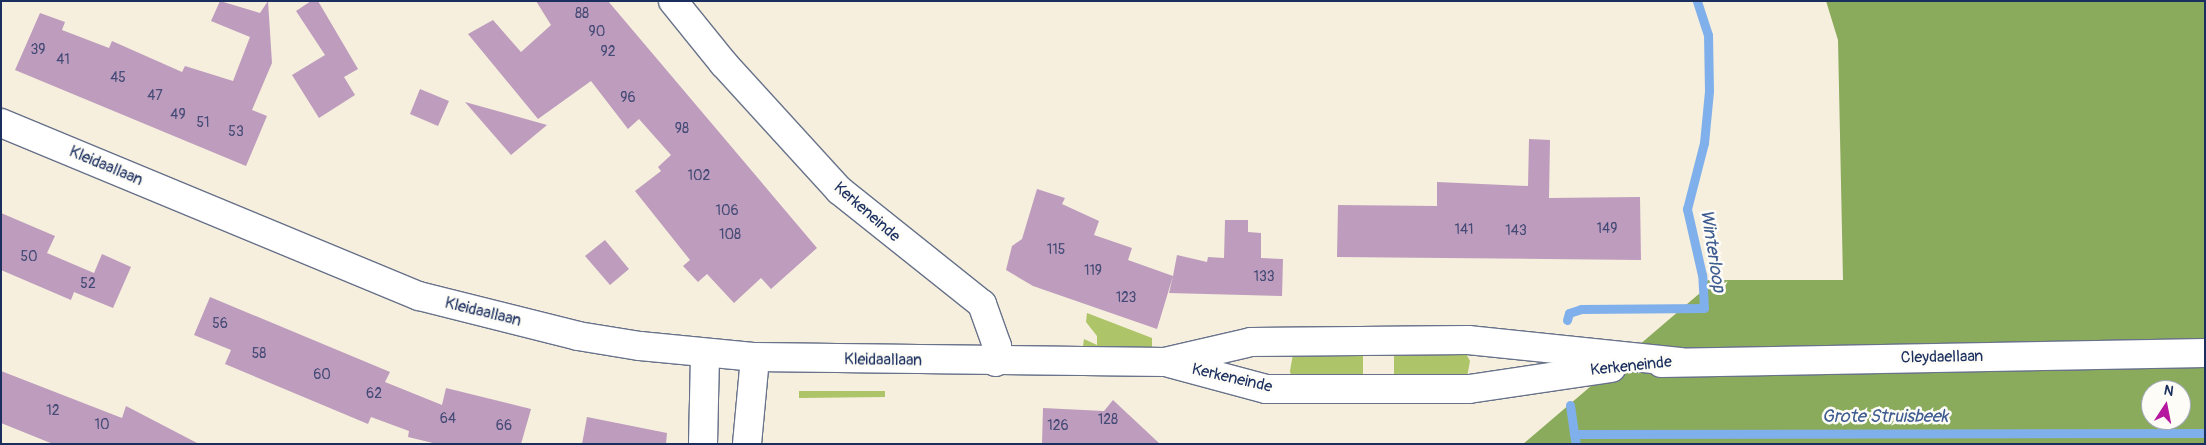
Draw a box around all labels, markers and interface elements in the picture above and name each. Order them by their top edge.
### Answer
house number: 88 [575,6,589,22]
house number: 90 [589,24,605,40]
house number: 39 [30,42,46,58]
house number: 92 [600,44,616,60]
house number: 41 [56,52,70,68]
house number: 45 [110,70,126,86]
house number: 47 [147,88,163,104]
house number: 96 [620,90,636,106]
house number: 49 [170,107,186,123]
house number: 51 [196,115,210,131]
house number: 98 [675,121,689,137]
house number: 53 [228,124,244,140]
street label: Kleidaallaan [66,142,146,190]
house number: 102 [688,168,710,184]
street label: Kerkeneinde [830,178,904,246]
house number: 106 [715,203,739,219]
water label: Winterloop [1695,208,1729,294]
house number: 149 [1597,221,1617,237]
house number: 141 [1454,222,1474,238]
house number: 143 [1505,223,1527,239]
house number: 108 [719,227,741,243]
house number: 115 [1047,242,1065,258]
house number: 50 [20,249,38,265]
house number: 119 [1084,263,1102,279]
house number: 133 [1253,269,1275,285]
house number: 52 [80,276,96,292]
house number: 123 [1116,290,1136,306]
street label: Kleidaallaan [443,293,523,331]
house number: 56 [212,316,228,332]
house number: 58 [252,346,266,362]
street label: Cleydaellaan [1901,347,1983,367]
street label: Kleidaallaan [844,350,922,370]
street label: Kerkeneinde [1589,352,1673,380]
street label: Kerkeneinde [1190,359,1274,397]
house number: 60 [313,367,331,383]
north arrow [2141,380,2191,430]
text: N [2162,382,2175,400]
house number: 62 [366,386,382,402]
house number: 12 [46,403,60,419]
water label: Grote Struisbeek [1822,406,1948,428]
house number: 64 [440,411,456,427]
house number: 128 [1098,412,1118,428]
house number: 10 [94,417,110,433]
house number: 66 [496,418,512,434]
house number: 126 [1047,418,1069,434]

